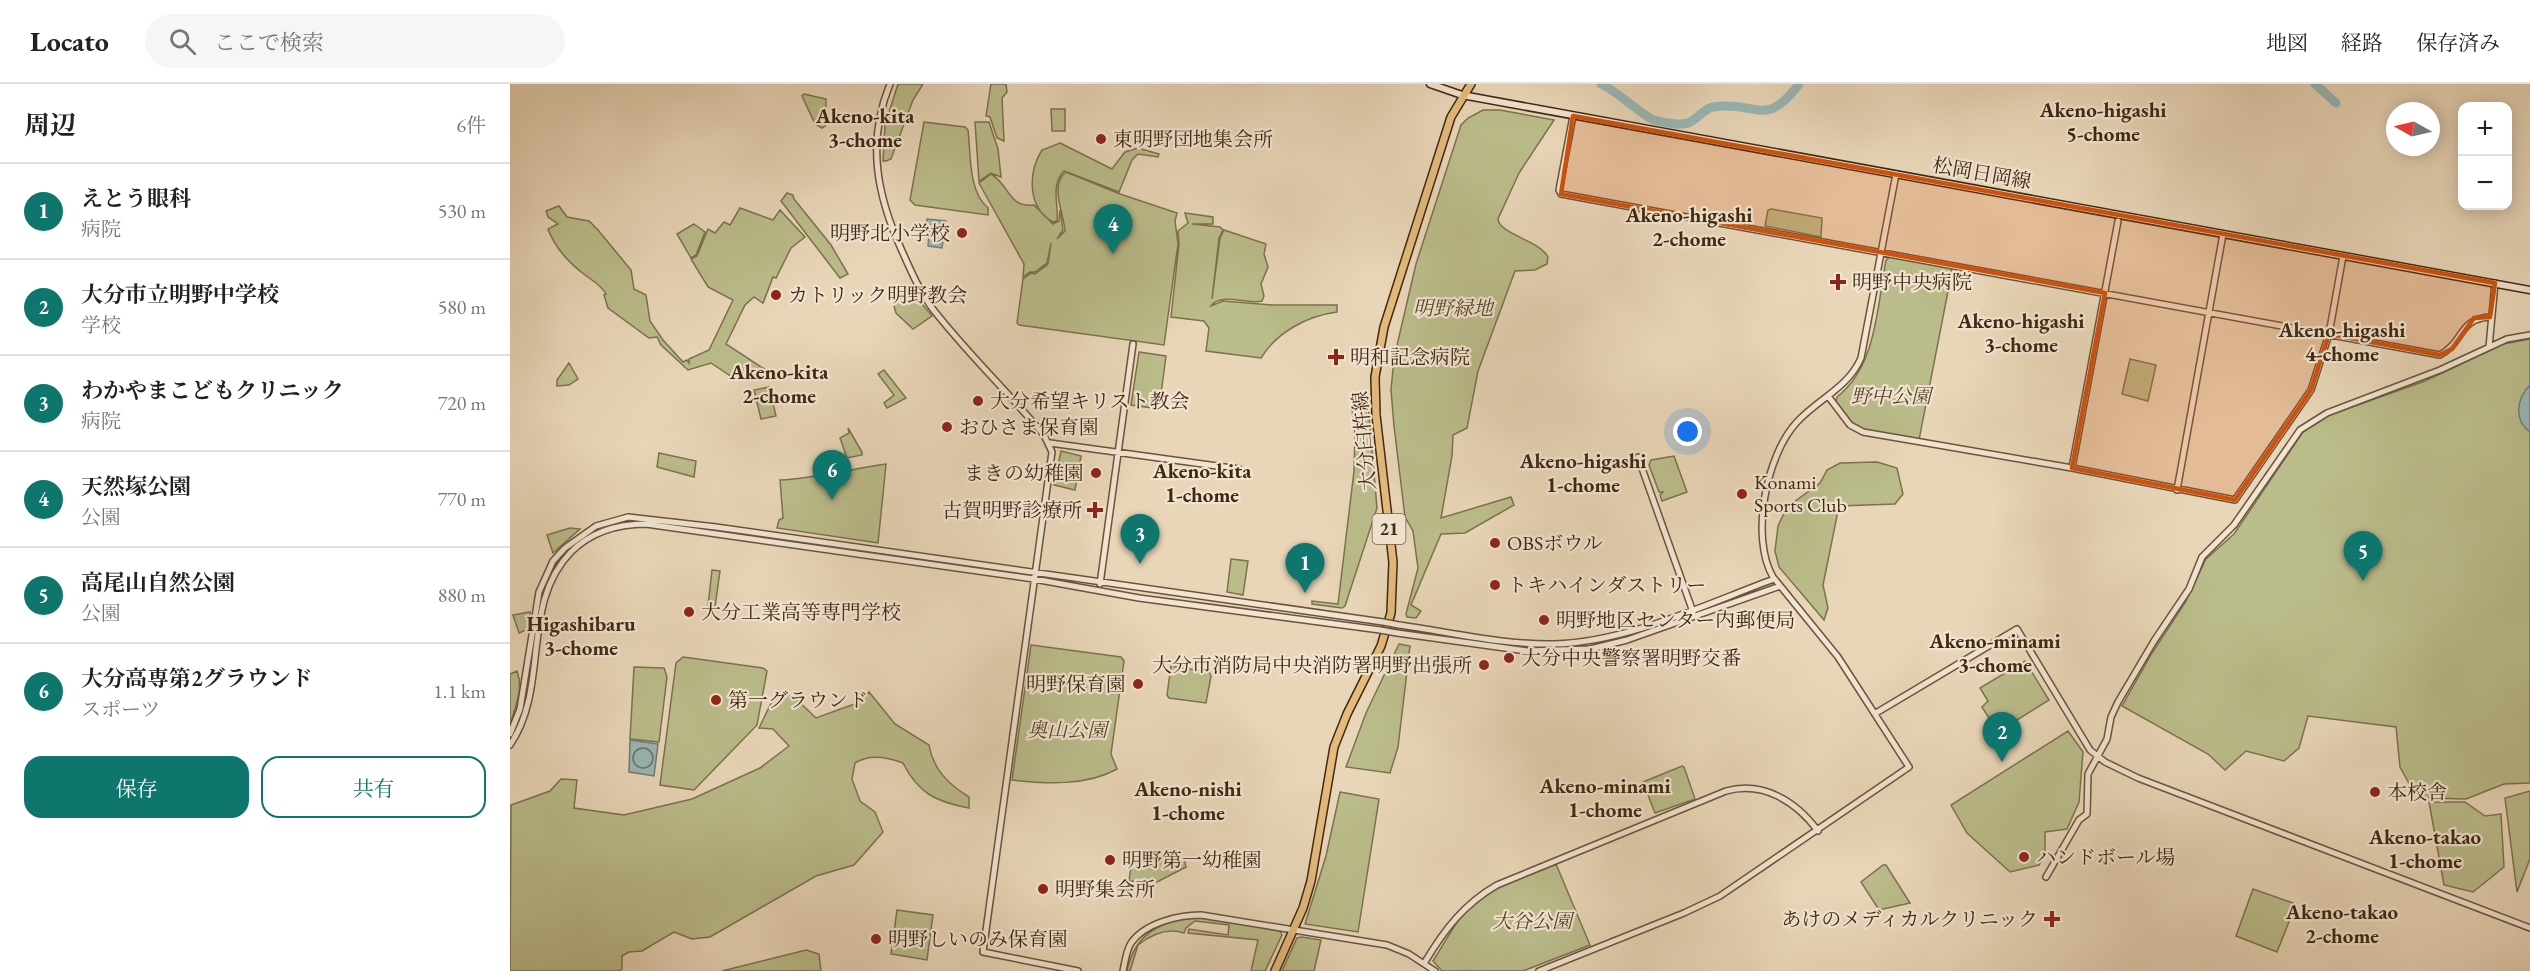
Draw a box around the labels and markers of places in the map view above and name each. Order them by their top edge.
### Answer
place label: 東明野団地集会所 [1113,126,1273,152]
marker: 東明野団地集会所 [1094,132,1108,146]
pin: 4 [1094,204,1132,254]
place label: 明野北小学校 [830,220,950,246]
marker: 明野北小学校 [955,226,969,240]
place label: 明野中央病院 [1852,269,1972,295]
marker: 明野中央病院 [1829,273,1847,291]
place label: カトリック明野教会 [788,282,967,308]
marker: カトリック明野教会 [769,288,783,302]
place label: 明和記念病院 [1350,344,1470,370]
marker: 明和記念病院 [1327,348,1345,366]
place label: 大分希望キリスト教会 [990,388,1190,414]
marker: 大分希望キリスト教会 [971,394,985,408]
place label: おひさま保育園 [959,414,1099,440]
marker: おひさま保育園 [940,420,954,434]
pin: 6 [812,450,852,500]
place label: まきの幼稚園 [964,460,1084,486]
marker: まきの幼稚園 [1089,466,1103,480]
place label: Konami Sports Club [1754,469,1847,518]
marker: Konami Sports Club [1735,487,1749,501]
place label: 古賀明野診療所 [942,497,1082,523]
marker: 古賀明野診療所 [1086,501,1104,519]
pin: 3 [1120,514,1160,564]
place label: OBSボウル [1507,530,1603,556]
pin: 5 [2344,532,2382,581]
marker: OBSボウル [1488,536,1502,550]
pin: 1 [1286,544,1324,593]
place label: トキハインダストリー [1507,572,1706,598]
marker: トキハインダストリー [1488,578,1502,592]
place label: 大分工業高等専門学校 [701,599,901,625]
marker: 大分工業高等専門学校 [682,605,696,619]
place label: 明野地区センター内郵便局 [1556,607,1795,633]
marker: 明野地区センター内郵便局 [1537,613,1551,627]
place label: 大分中央警察署明野交番 [1521,645,1741,671]
marker: 大分中央警察署明野交番 [1502,651,1516,665]
place label: 大分市消防局中央消防署明野出張所 [1152,652,1472,678]
marker: 大分市消防局中央消防署明野出張所 [1477,658,1491,672]
place label: 明野保育園 [1026,671,1126,697]
marker: 明野保育園 [1131,677,1145,691]
place label: 第一グラウンド [728,687,868,713]
marker: 第一グラウンド [709,693,723,707]
pin: 2 [1982,712,2022,762]
place label: 本校舎 [2387,779,2447,805]
marker: 本校舎 [2368,785,2382,799]
place label: ハンドボール場 [2036,844,2176,870]
place label: 明野第一幼稚園 [1122,847,1262,873]
marker: ハンドボール場 [2017,850,2031,864]
marker: 明野第一幼稚園 [1103,853,1117,867]
place label: 明野集会所 [1055,876,1155,902]
marker: 明野集会所 [1036,882,1050,896]
place label: あけのメディカルクリニック [1781,906,2038,932]
marker: あけのメディカルクリニック [2043,910,2061,928]
place label: 明野しいのみ保育園 [888,926,1068,952]
marker: 明野しいのみ保育園 [869,932,883,946]

